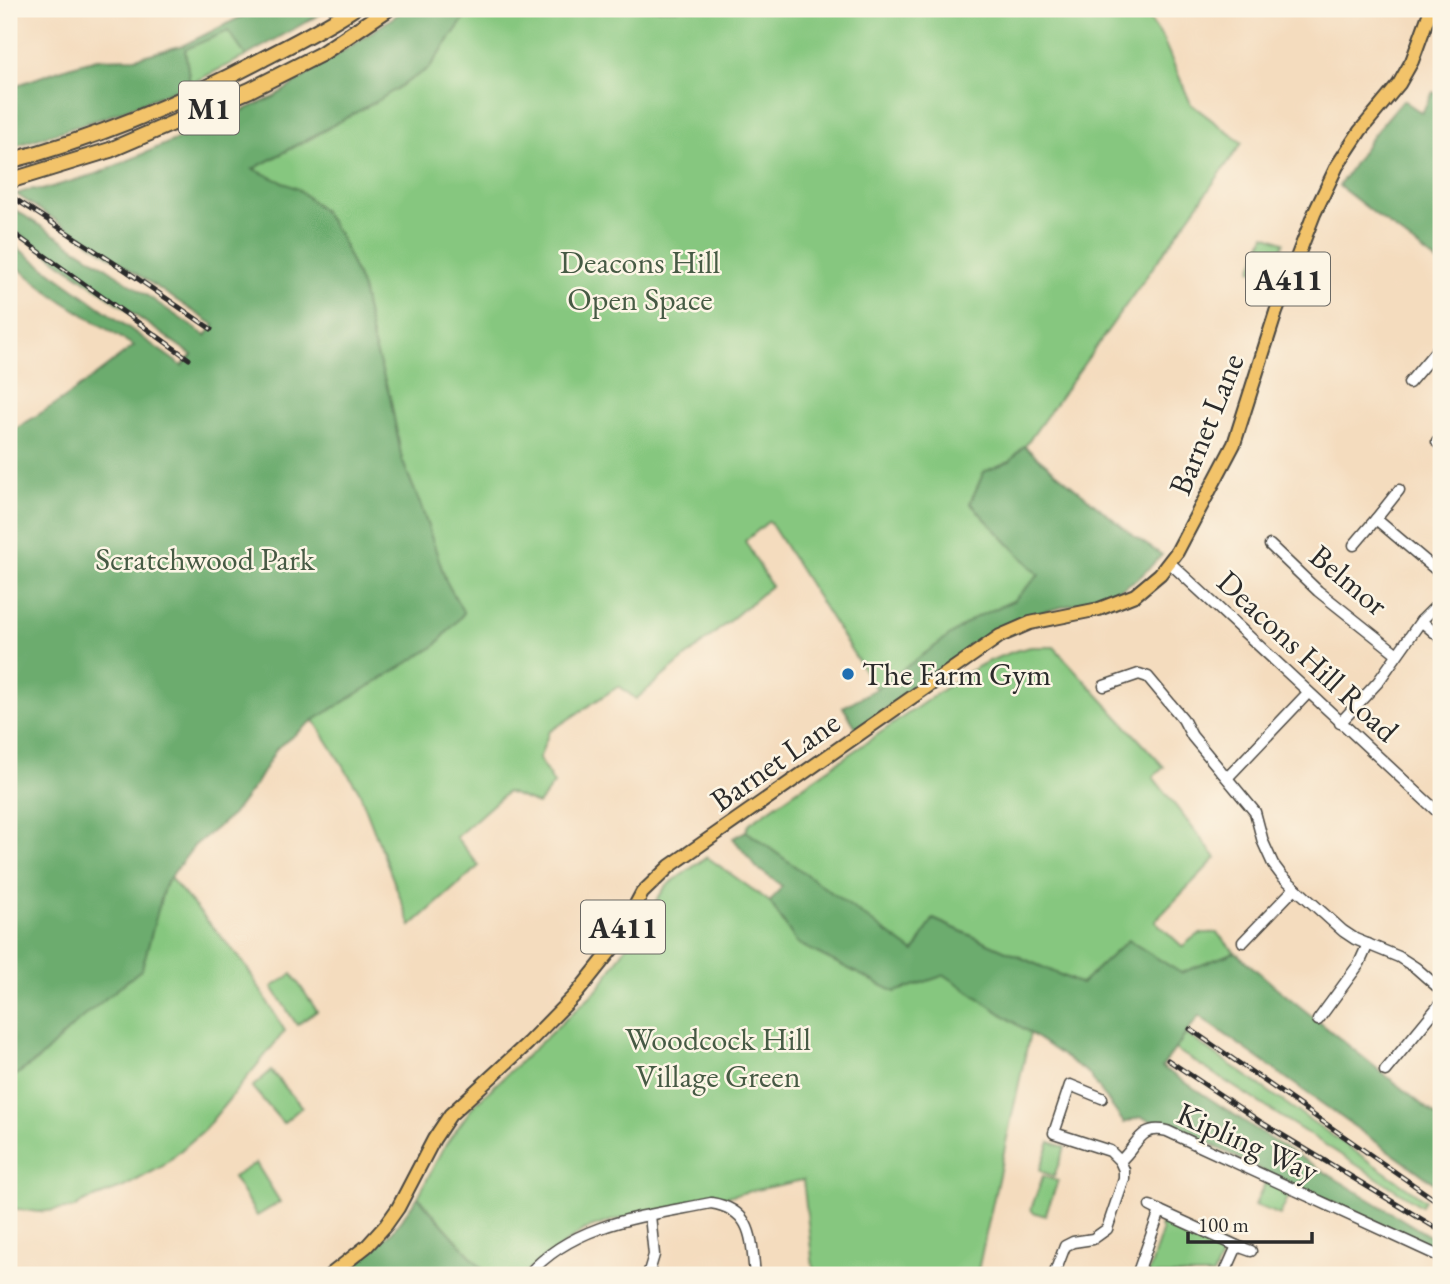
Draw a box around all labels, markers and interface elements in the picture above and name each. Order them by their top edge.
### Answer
road number: M1 [179,82,239,134]
park label: Deacons Hill Open Space [560,241,720,320]
road number: A411 [1246,252,1330,306]
street label: Barnet Lane [1159,347,1253,501]
street label: Belmor [1301,535,1397,625]
park label: Scratchwood Park [95,538,316,580]
street label: Deacons Hill Road [1208,561,1408,752]
place label: The Farm Gym [862,653,1051,695]
marker: The Farm Gym [840,666,856,682]
street label: Barnet Lane [702,701,848,821]
road number: A411 [581,900,665,953]
park label: Woodcock Hill Village Green [625,1018,811,1097]
street label: Kipling Way [1170,1092,1326,1192]
scale bar [1188,1200,1312,1244]
text: 100 m [1198,1211,1249,1238]

